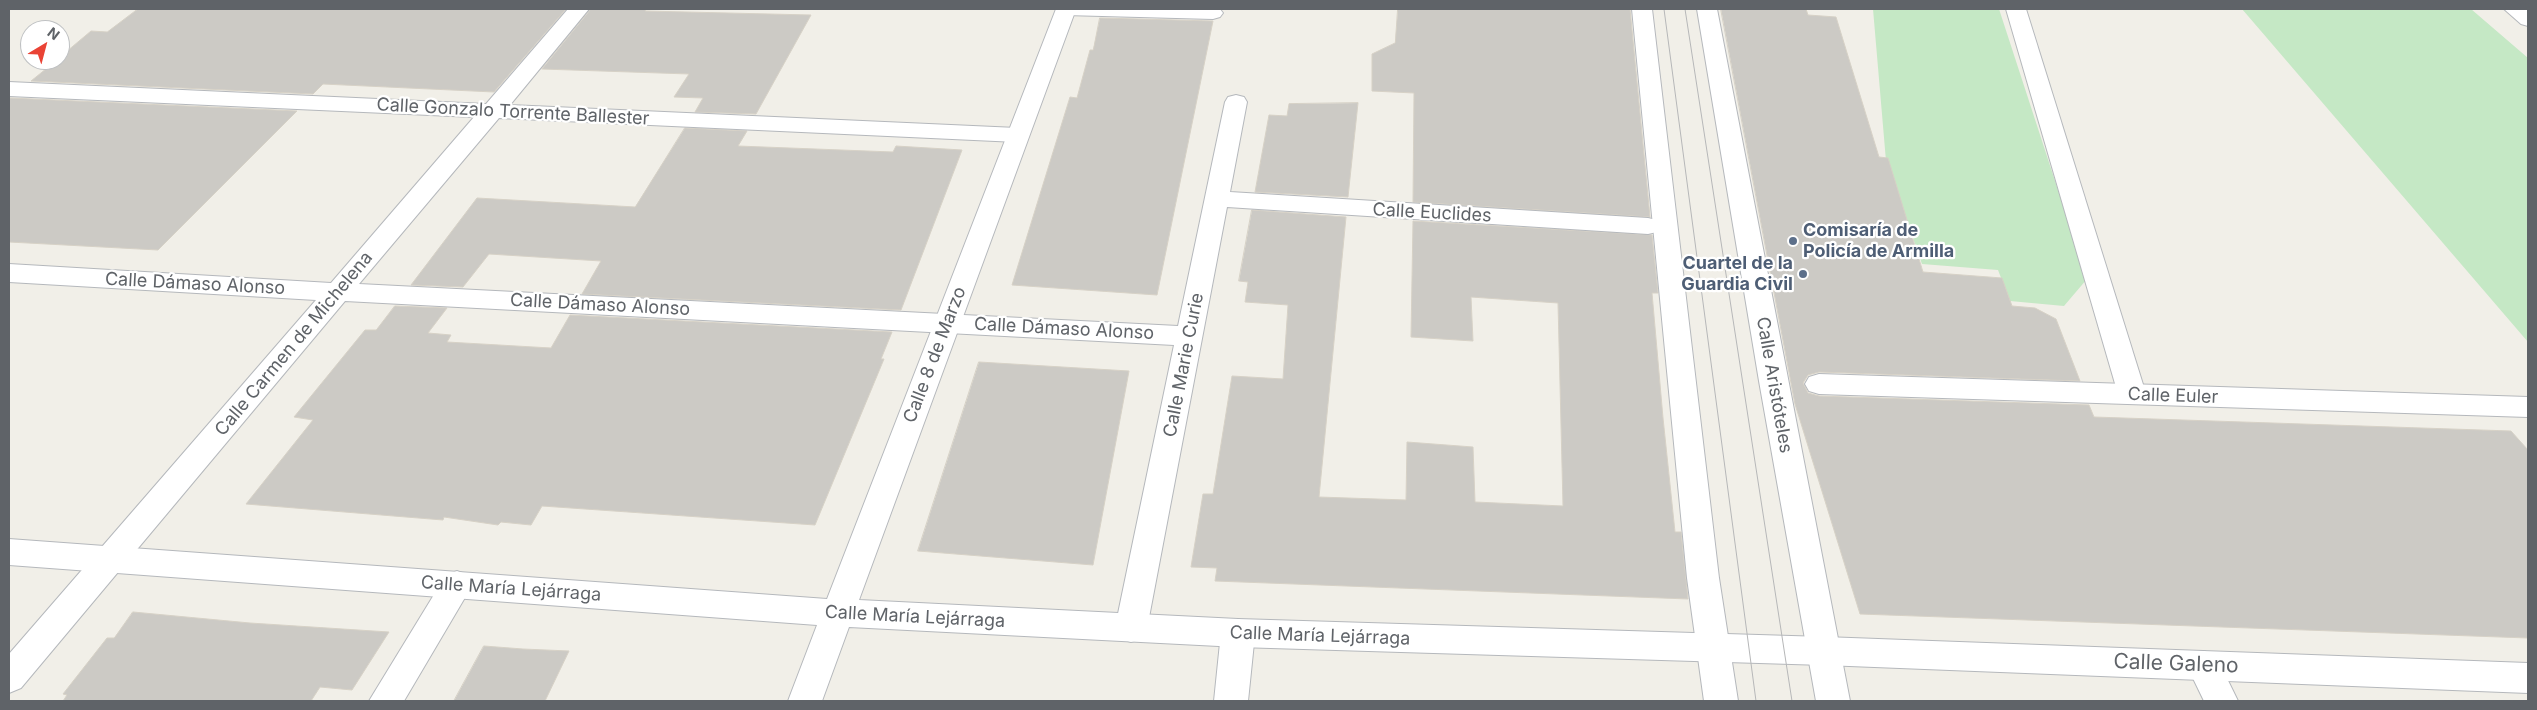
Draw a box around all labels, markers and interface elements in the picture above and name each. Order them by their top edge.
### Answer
north arrow [20,20,70,70]
text: N [44,23,63,43]
street label: Calle Gonzalo Torrente Ballester [376,94,650,130]
street label: Calle Euclides [1372,199,1492,227]
place label: Comisaría de Policía de Armilla [1803,220,1954,262]
marker: Comisaría de Policía de Armilla [1787,235,1799,247]
street label: Calle Carmen de Michelena [211,247,377,441]
place label: Cuartel de la Guardia Civil [1681,253,1793,296]
street label: Calle Dámaso Alonso [104,268,286,300]
marker: Cuartel de la Guardia Civil [1797,268,1809,280]
street label: Calle 8 de Marzo [899,284,971,426]
street label: Calle Dámaso Alonso [509,289,691,321]
street label: Calle Marie Curie [1159,291,1209,439]
street label: Calle Dámaso Alonso [973,313,1155,345]
street label: Calle Aristóteles [1751,315,1797,455]
street label: Calle Euler [2127,384,2219,408]
street label: Calle María Lejárraga [420,572,602,606]
street label: Calle María Lejárraga [824,601,1006,633]
street label: Calle María Lejárraga [1229,622,1411,650]
street label: Calle Galeno [2113,649,2239,679]

